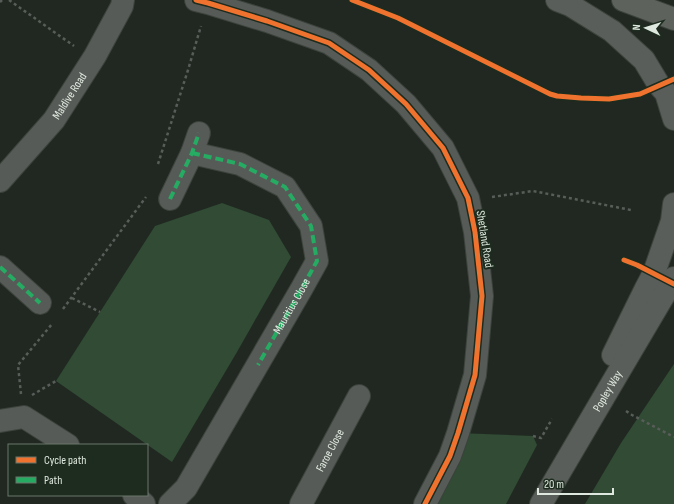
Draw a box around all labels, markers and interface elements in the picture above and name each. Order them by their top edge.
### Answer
north arrow [626,8,666,48]
text: N [630,24,643,31]
street label: Maldive Road [49,70,90,122]
street label: Shetland Road [473,209,496,269]
street label: Mauritius Close [270,276,314,337]
street label: Popley Way [590,368,626,415]
street label: Faroe Close [313,426,348,474]
legend [8,444,148,496]
text: Cycle path [44,453,86,468]
scale bar [538,470,613,496]
text: Path [44,473,62,488]
text: 20 m [544,477,564,492]

